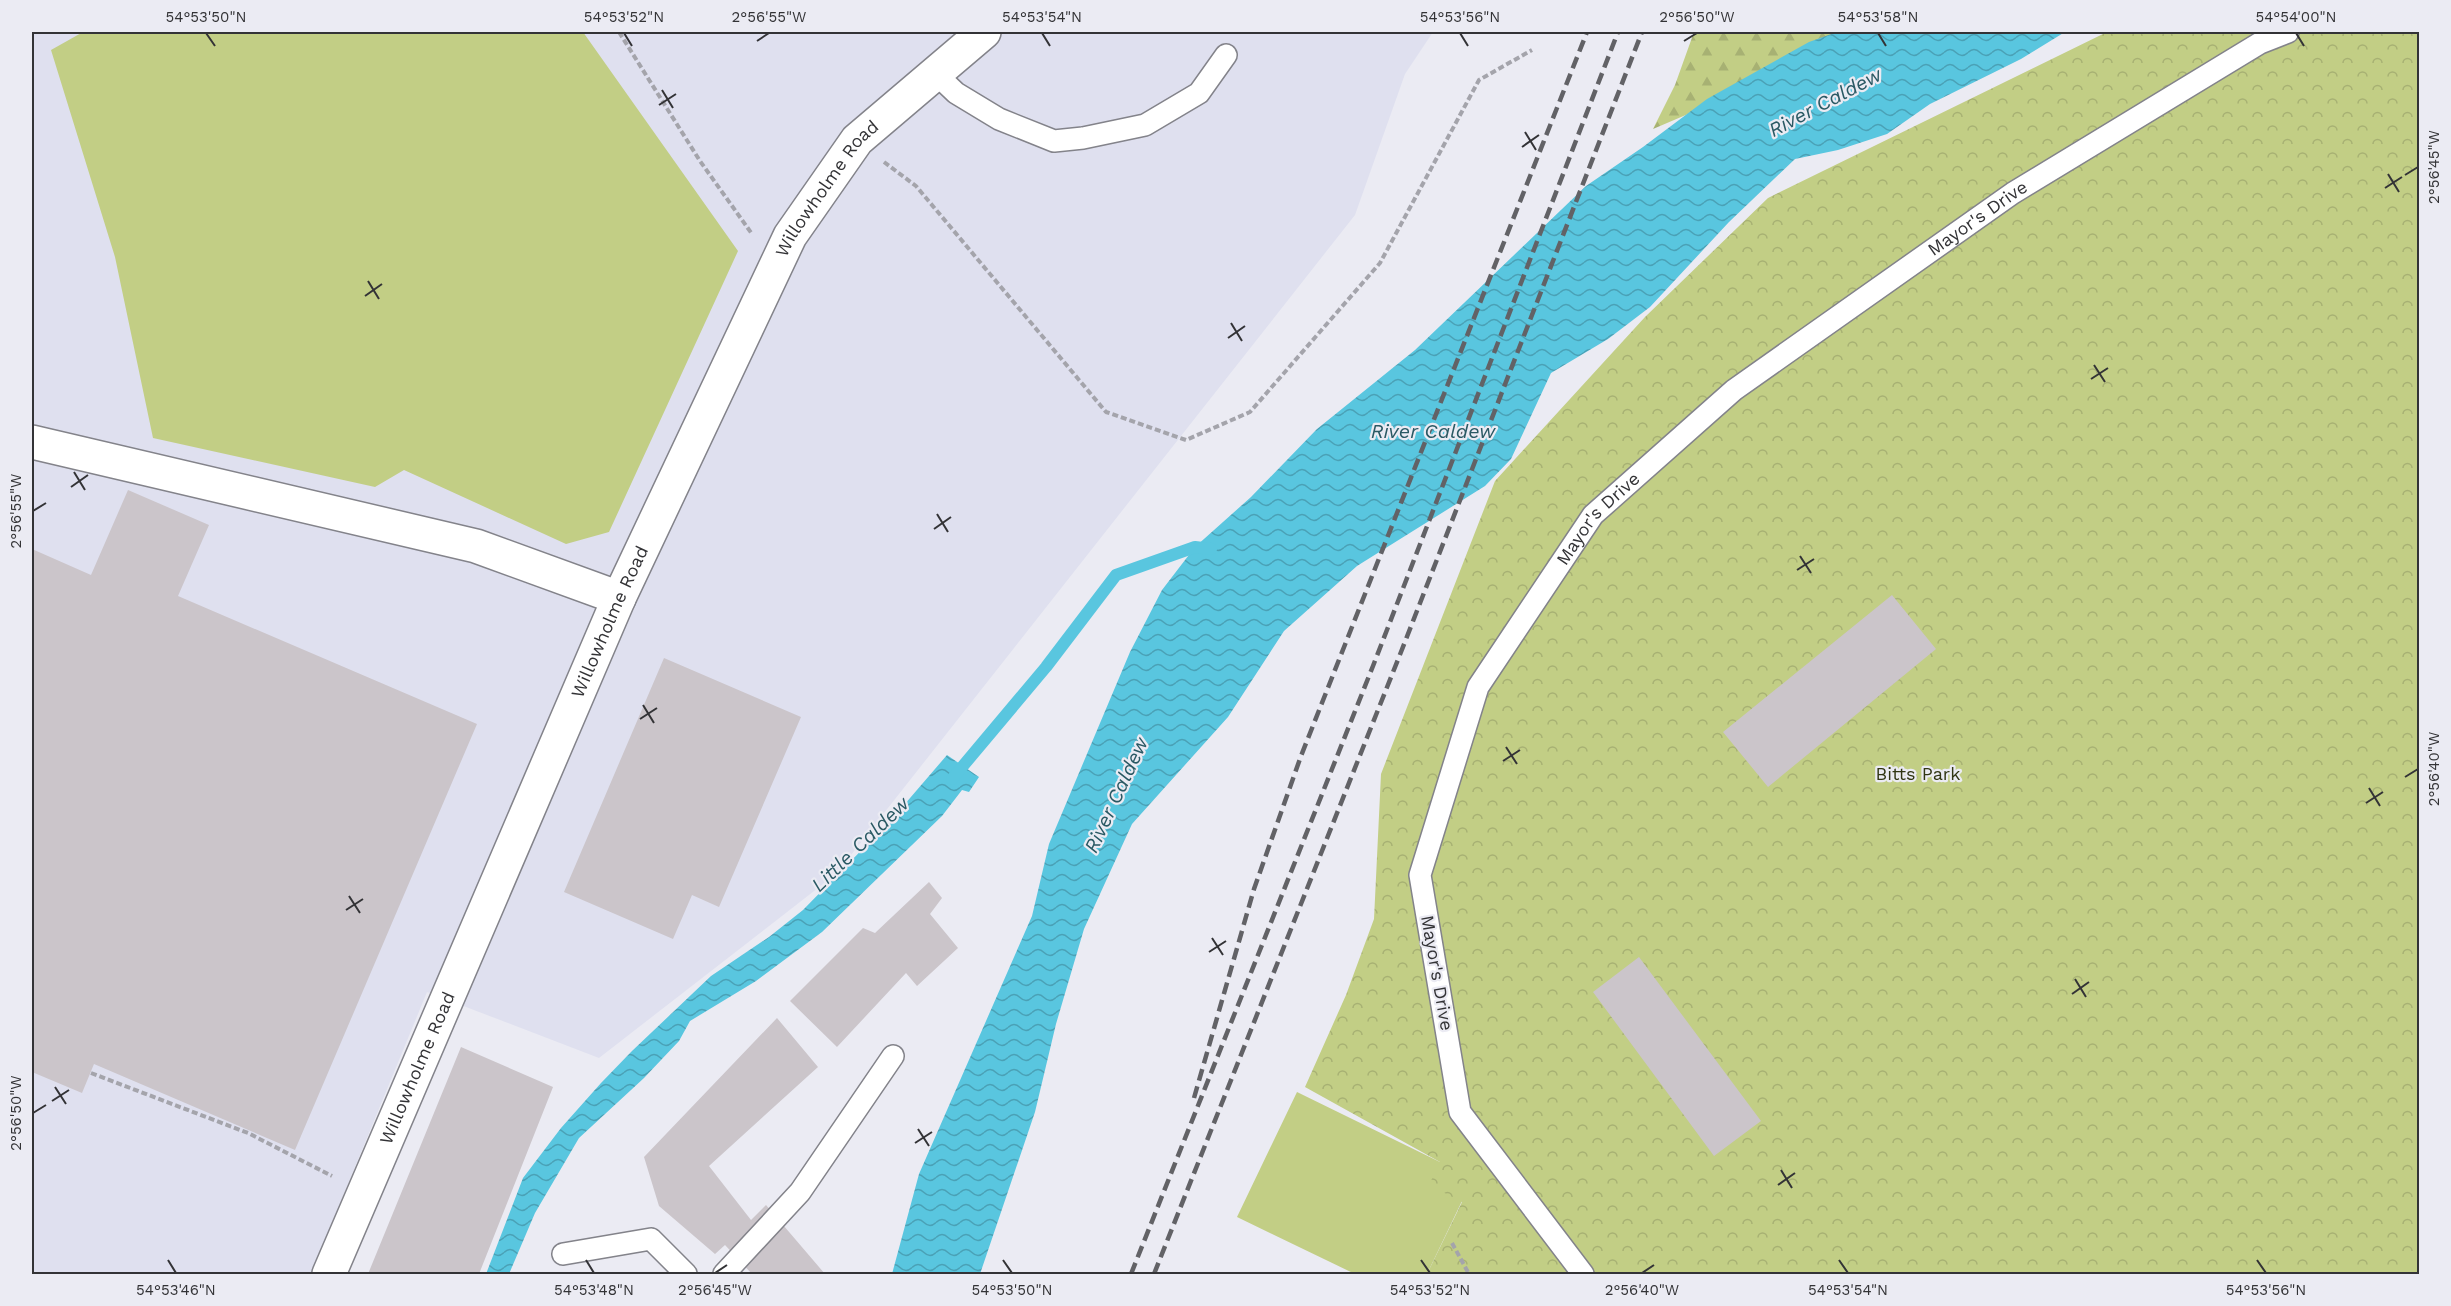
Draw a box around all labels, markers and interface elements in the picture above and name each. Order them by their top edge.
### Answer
text: 54°53'50"N [166,8,246,26]
text: 54°53'52"N [584,8,664,26]
text: 2°56'55"W [732,8,806,26]
text: 54°53'54"N [1002,8,1082,26]
text: 54°53'56"N [1420,8,1500,26]
text: 2°56'50"W [1659,8,1735,26]
text: 54°53'58"N [1838,8,1918,26]
text: 54°54'00"N [2255,8,2337,26]
water label: River Caldew [1764,62,1886,142]
street label: Willowholme Road [771,115,882,260]
text: 2°56'45"W [2425,130,2443,204]
street label: Mayor's Drive [1924,176,2031,260]
water label: River Caldew [1371,419,1496,443]
street label: Mayor's Drive [1552,468,1644,569]
text: 2°56'55"W [7,474,25,548]
street label: Willowholme Road [567,542,652,701]
text: 2°56'40"W [2425,732,2443,806]
water label: River Caldew [1079,733,1154,856]
park label: Bitts Park [1876,763,1960,784]
water label: Little Caldew [806,791,915,897]
street label: Mayor's Drive [1417,914,1458,1032]
street label: Willowholme Road [375,989,459,1147]
text: 2°56'50"W [7,1075,25,1151]
text: 54°53'46"N [136,1281,216,1299]
text: 54°53'48"N [554,1281,634,1299]
text: 2°56'45"W [678,1281,752,1299]
text: 54°53'50"N [972,1281,1052,1299]
text: 54°53'52"N [1390,1281,1470,1299]
text: 2°56'40"W [1605,1281,1679,1299]
text: 54°53'54"N [1808,1281,1888,1299]
text: 54°53'56"N [2226,1281,2306,1299]

